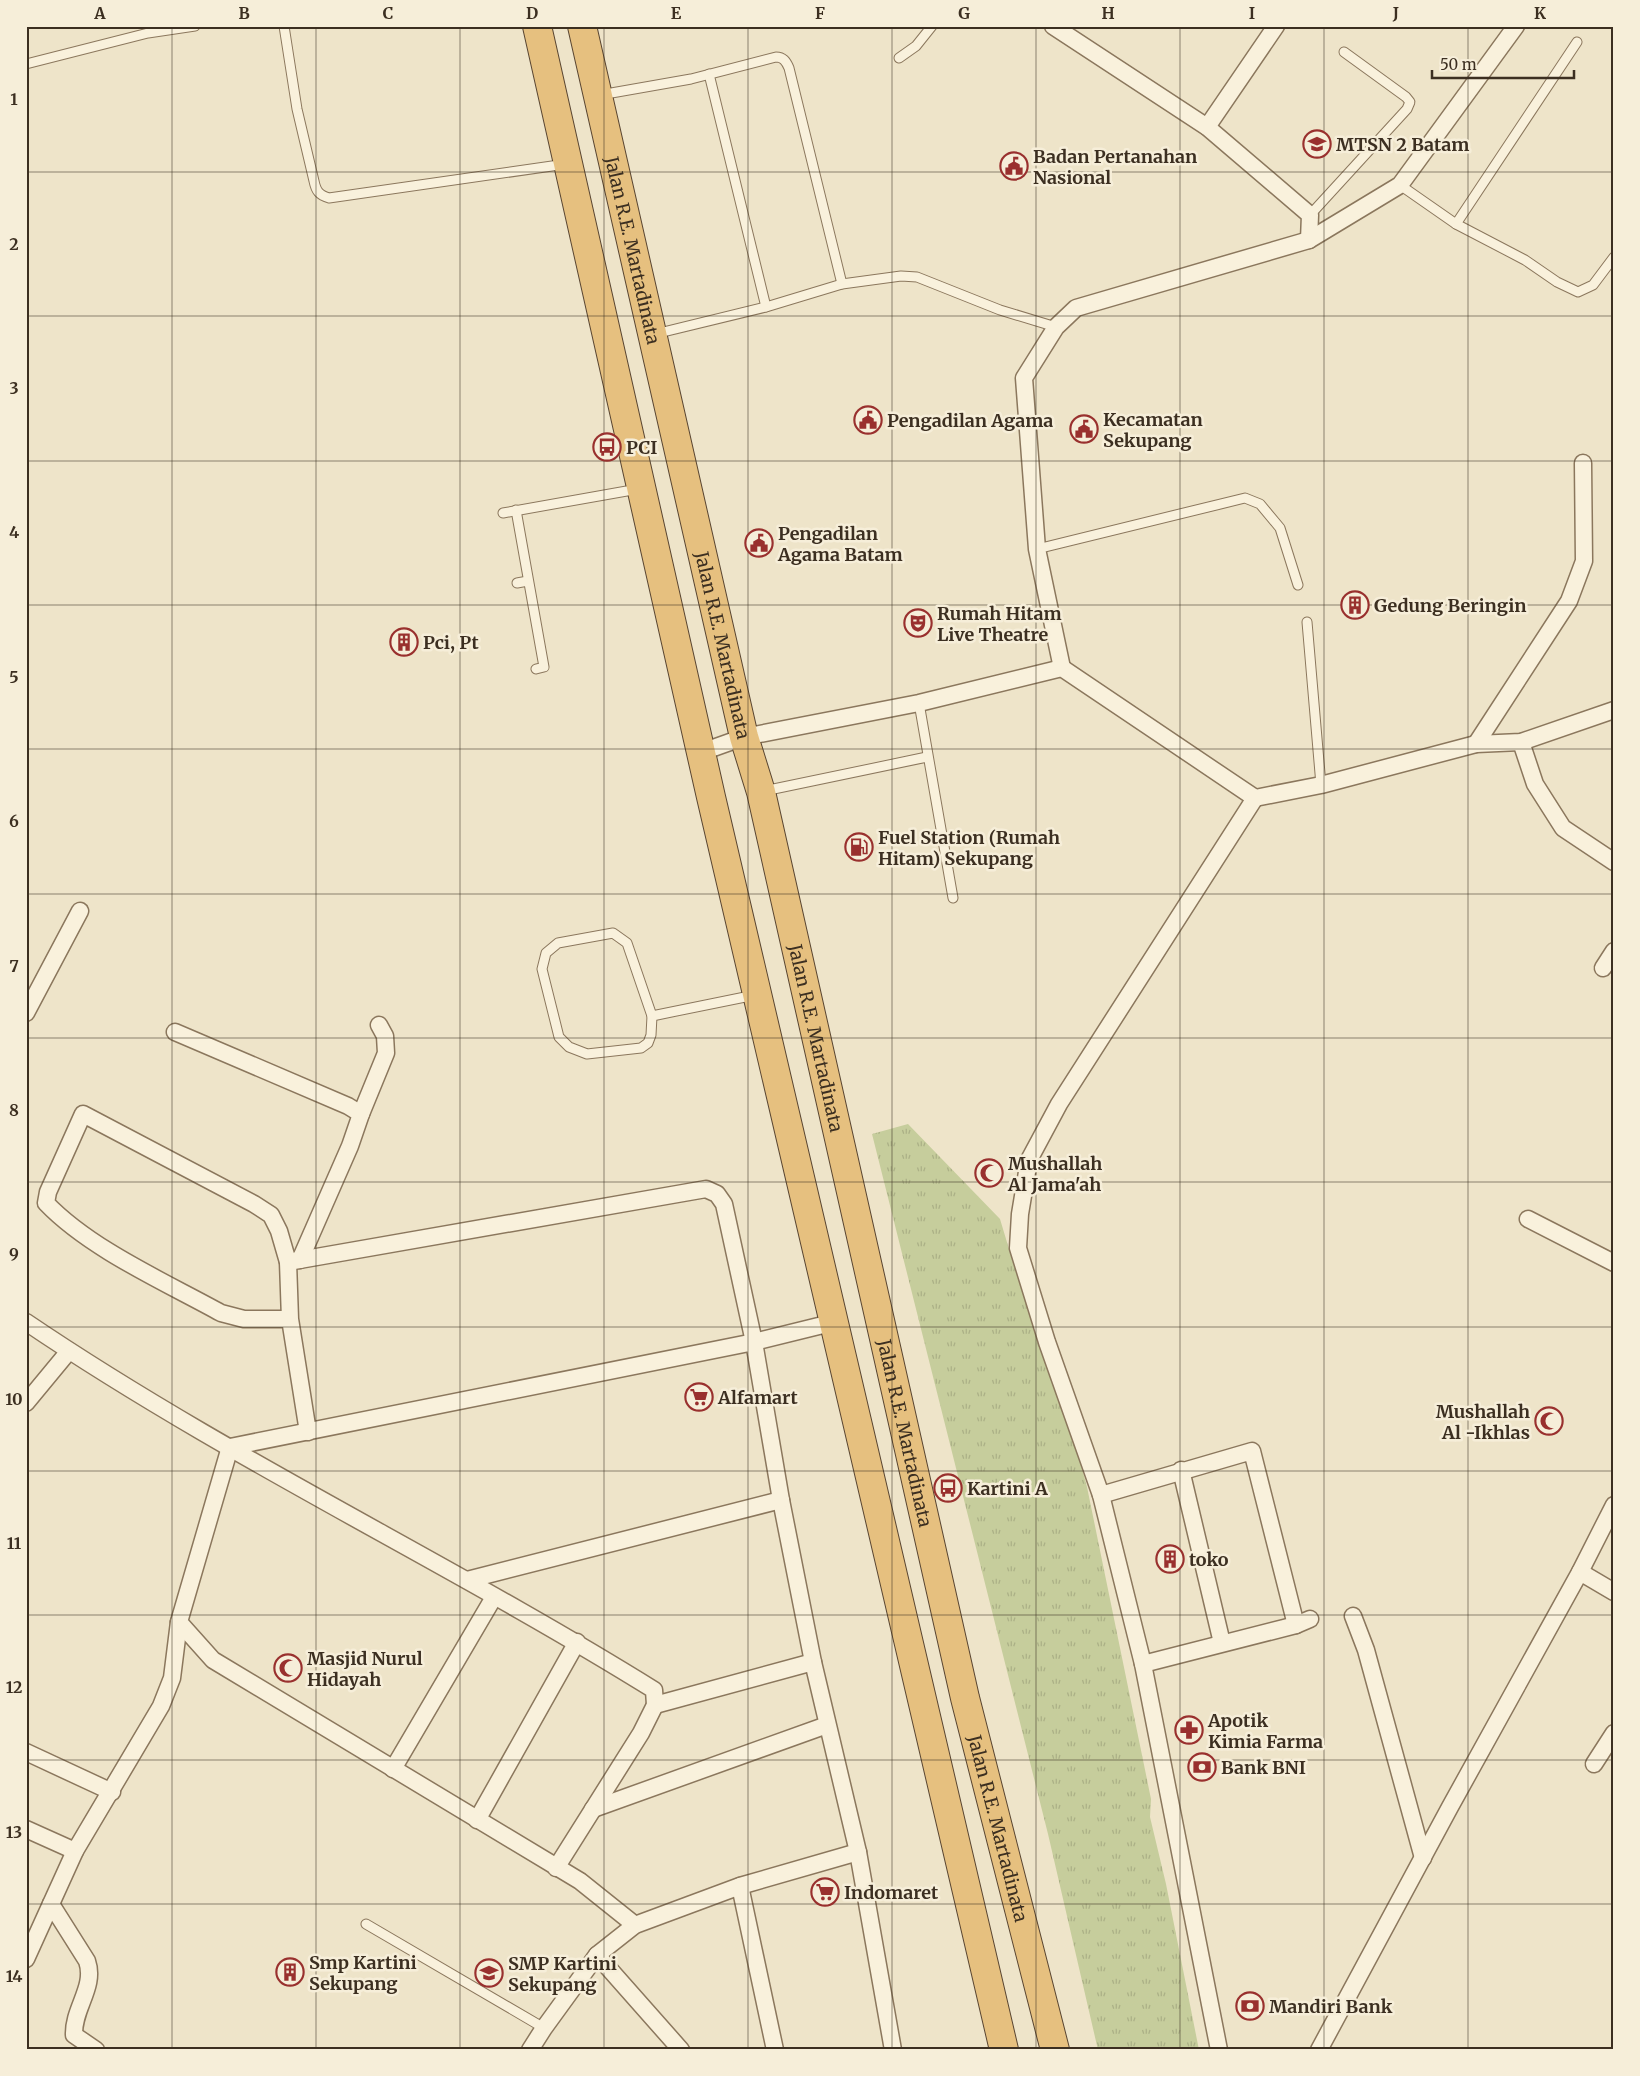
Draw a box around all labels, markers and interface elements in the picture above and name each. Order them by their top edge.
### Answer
text: A [93,3,106,23]
text: B [238,3,250,23]
text: C [383,3,393,23]
text: D [526,3,538,23]
text: E [671,3,682,23]
text: F [815,3,825,23]
text: G [958,3,970,23]
text: H [1101,3,1115,23]
text: I [1249,3,1255,23]
text: J [1392,3,1399,23]
text: K [1534,3,1546,23]
scale bar [1432,48,1575,80]
text: 50 m [1440,55,1477,74]
text: 1 [10,89,18,109]
school or university icon: MTSN 2 Batam [1302,129,1332,159]
place label: MTSN 2 Batam [1336,133,1469,156]
place label: Badan Pertanahan Nasional [1033,145,1197,189]
public building icon: Badan Pertanahan Nasional [999,151,1029,181]
street label: Jalan R.E. Martadinata [600,153,666,347]
text: 2 [9,234,19,254]
text: 3 [9,378,19,398]
public building icon: Pengadilan Agama [853,405,883,435]
place label: Kecamatan Sekupang [1103,408,1203,452]
place label: Pengadilan Agama [887,409,1053,432]
public building icon: Kecamatan Sekupang [1069,414,1099,444]
bus stop icon: PCI [592,432,622,462]
place label: PCI [626,436,657,459]
text: 4 [9,522,19,542]
place label: Pengadilan Agama Batam [777,522,903,566]
public building icon: Pengadilan Agama Batam [744,528,774,558]
street label: Jalan R.E. Martadinata [690,548,756,742]
building icon: Gedung Beringin [1340,590,1370,620]
place label: Gedung Beringin [1374,594,1526,617]
place label: Rumah Hitam Live Theatre [937,602,1062,646]
theatre icon: Rumah Hitam Live Theatre [903,608,933,638]
building icon: Pci, Pt [389,627,419,657]
place label: Pci, Pt [423,631,479,654]
text: 5 [9,667,19,687]
text: 6 [9,811,19,831]
place label: Fuel Station (Rumah Hitam) Sekupang [878,826,1060,870]
fuel station icon: Fuel Station (Rumah Hitam) Sekupang [844,832,874,862]
street label: Jalan R.E. Martadinata [784,941,849,1134]
text: 7 [9,956,19,976]
text: 8 [9,1100,19,1120]
place label: Mushallah Al Jama'ah [1007,1152,1102,1196]
mosque icon: Mushallah Al Jama'ah [974,1158,1004,1188]
text: 9 [9,1244,19,1264]
street label: Jalan R.E. Martadinata [873,1336,938,1530]
supermarket icon: Alfamart [684,1382,714,1412]
place label: Alfamart [717,1386,799,1409]
text: 10 [5,1389,23,1409]
place label: Mushallah Al -Ikhlas [1436,1400,1530,1444]
mosque icon: Mushallah Al -Ikhlas [1534,1406,1564,1436]
bus stop icon: Kartini A [933,1473,963,1503]
place label: Kartini A [967,1477,1048,1500]
text: 11 [7,1533,22,1553]
building icon: toko [1155,1544,1185,1574]
place label: toko [1189,1548,1229,1571]
place label: Masjid Nurul Hidayah [307,1647,423,1691]
mosque icon: Masjid Nurul Hidayah [273,1653,303,1683]
text: 12 [6,1677,22,1697]
place label: Apotik Kimia Farma [1207,1709,1323,1753]
pharmacy icon: Apotik Kimia Farma [1174,1715,1204,1745]
street label: Jalan R.E. Martadinata [963,1732,1033,1924]
bank icon: Bank BNI [1187,1752,1217,1782]
place label: Bank BNI [1221,1756,1306,1779]
text: 13 [6,1822,22,1842]
supermarket icon: Indomaret [810,1877,840,1907]
place label: Indomaret [844,1881,939,1904]
place label: Smp Kartini Sekupang [309,1951,417,1995]
place label: SMP Kartini Sekupang [508,1952,617,1996]
building icon: Smp Kartini Sekupang [275,1957,305,1987]
school or university icon: SMP Kartini Sekupang [474,1958,504,1988]
text: 14 [6,1966,22,1986]
bank icon: Mandiri Bank [1235,1991,1265,2021]
place label: Mandiri Bank [1269,1995,1393,2018]

